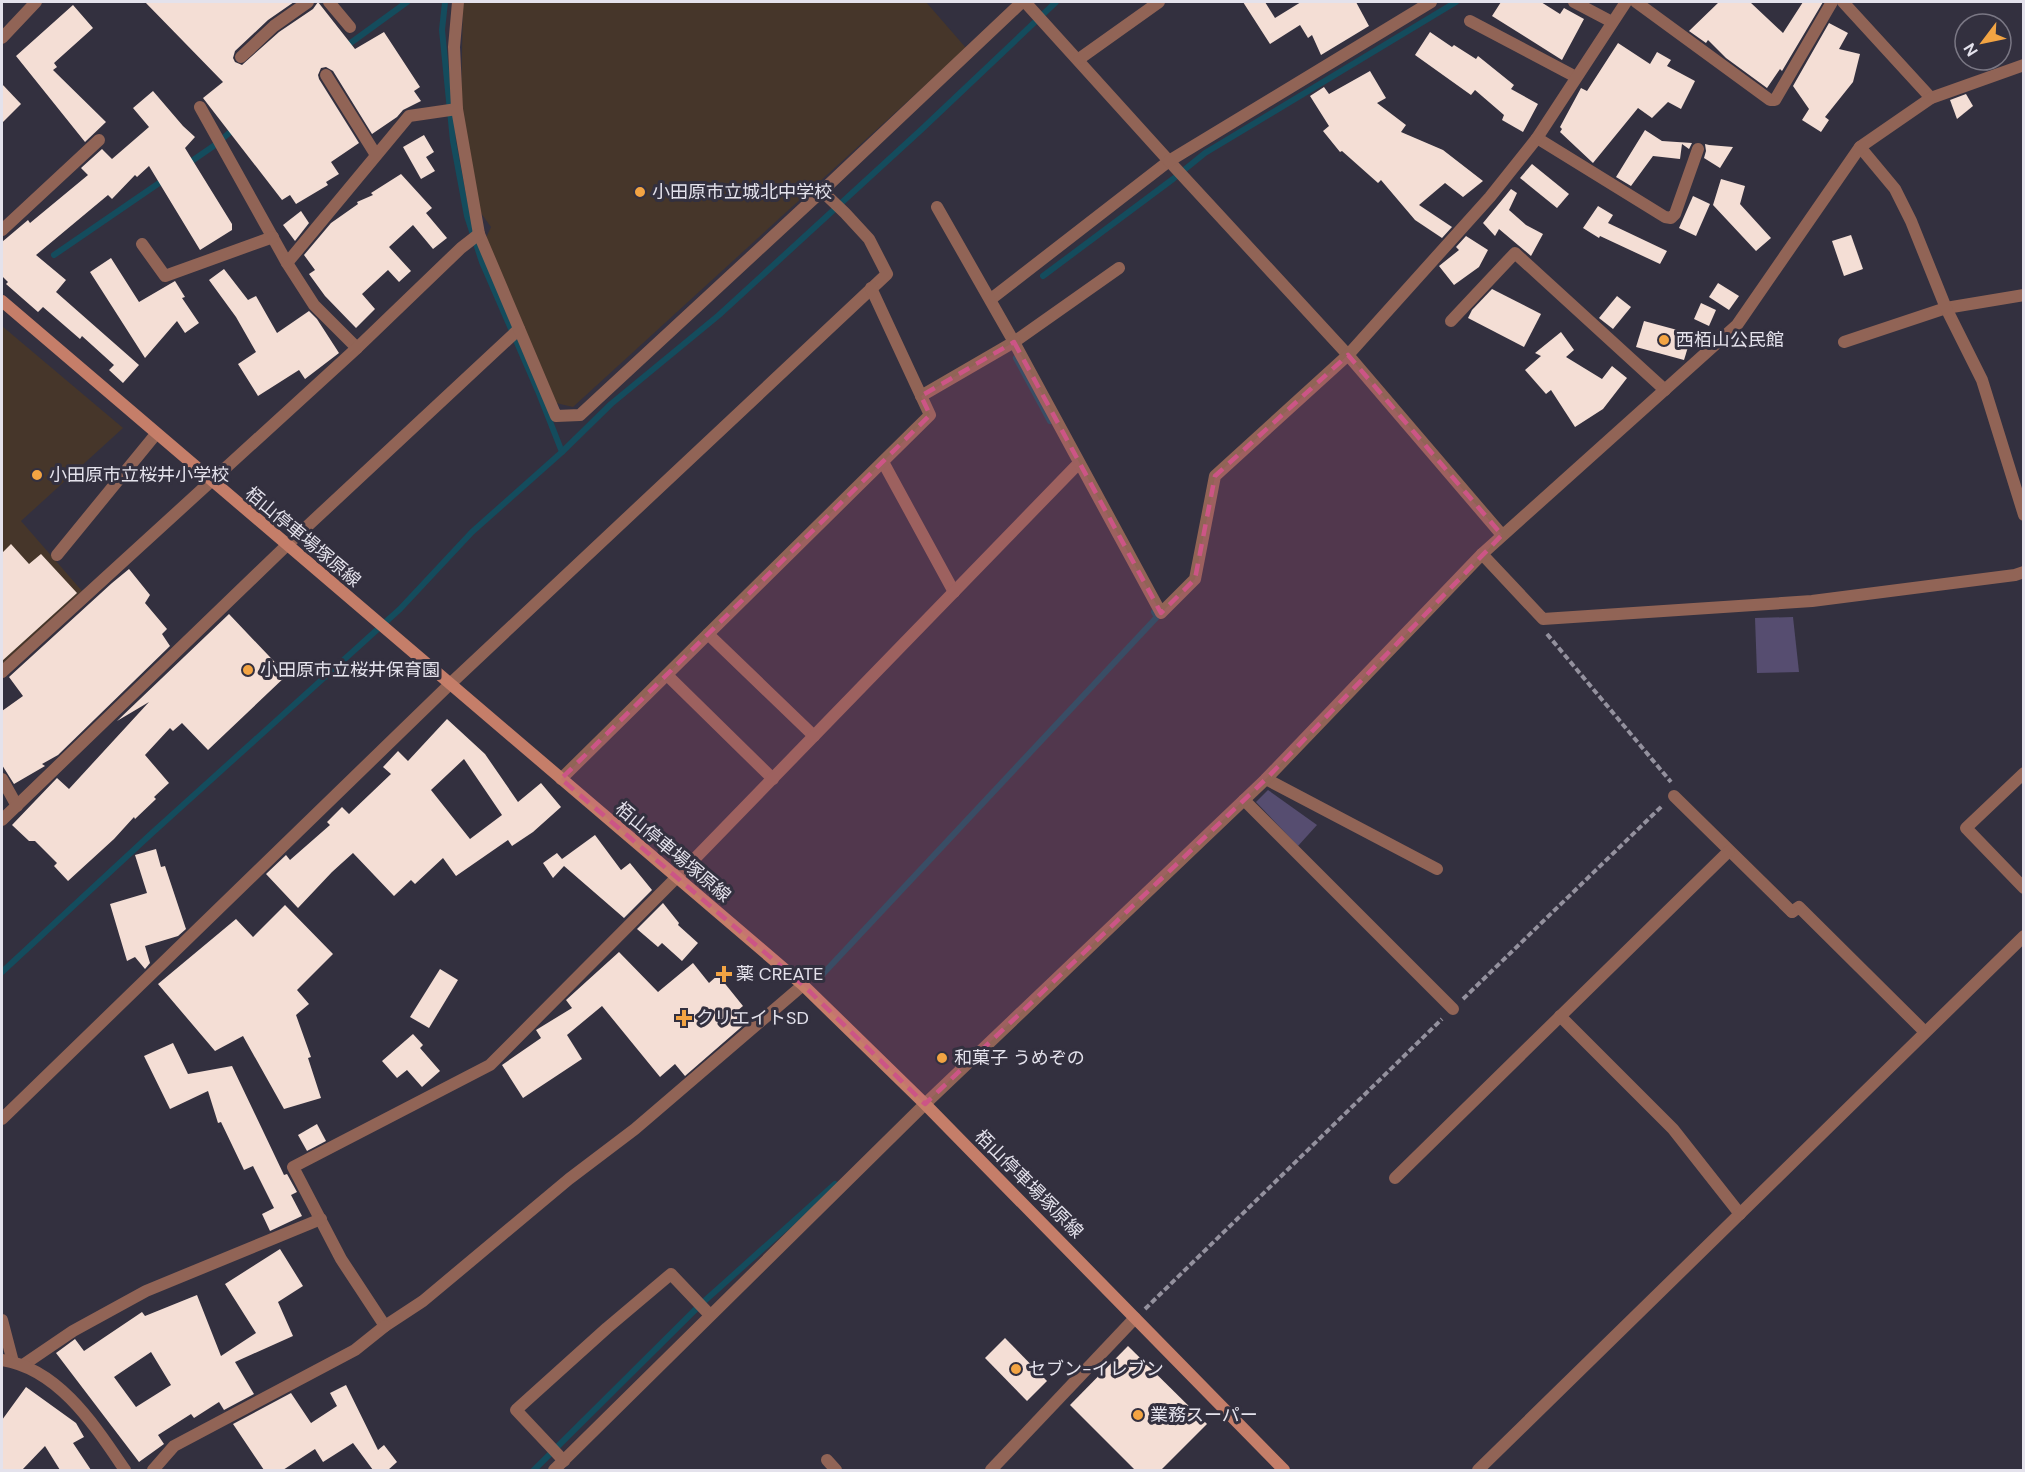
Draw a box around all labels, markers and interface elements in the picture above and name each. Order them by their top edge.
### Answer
north arrow [1953,12,2013,72]
text: N [1959,39,1983,60]
place label: 小田原市立城北中学校 [652,180,832,204]
marker: 小田原市立城北中学校 [633,185,647,199]
place label: 西栢山公民館 [1676,328,1784,352]
marker: 西栢山公民館 [1657,333,1671,347]
place label: 小田原市立桜井小学校 [49,463,229,487]
marker: 小田原市立桜井小学校 [30,468,44,482]
street label: 栢山停車場塚原線 [240,482,366,592]
place label: 小田原市立桜井保育園 [260,658,440,682]
marker: 小田原市立桜井保育園 [241,663,255,677]
street label: 栢山停車場塚原線 [610,797,736,907]
place label: 薬 CREATE [736,962,823,986]
marker: 薬 CREATE [717,967,731,981]
place label: クリエイトSD [696,1006,809,1030]
marker: クリエイトSD [677,1011,691,1025]
place label: 和菓子 うめぞの [954,1046,1085,1070]
marker: 和菓子 うめぞの [935,1051,949,1065]
street label: 栢山停車場塚原線 [970,1125,1088,1243]
place label: セブン-イレブン [1028,1357,1164,1381]
marker: セブン-イレブン [1009,1362,1023,1376]
place label: 業務スーパー [1150,1403,1258,1427]
marker: 業務スーパー [1131,1408,1145,1422]

